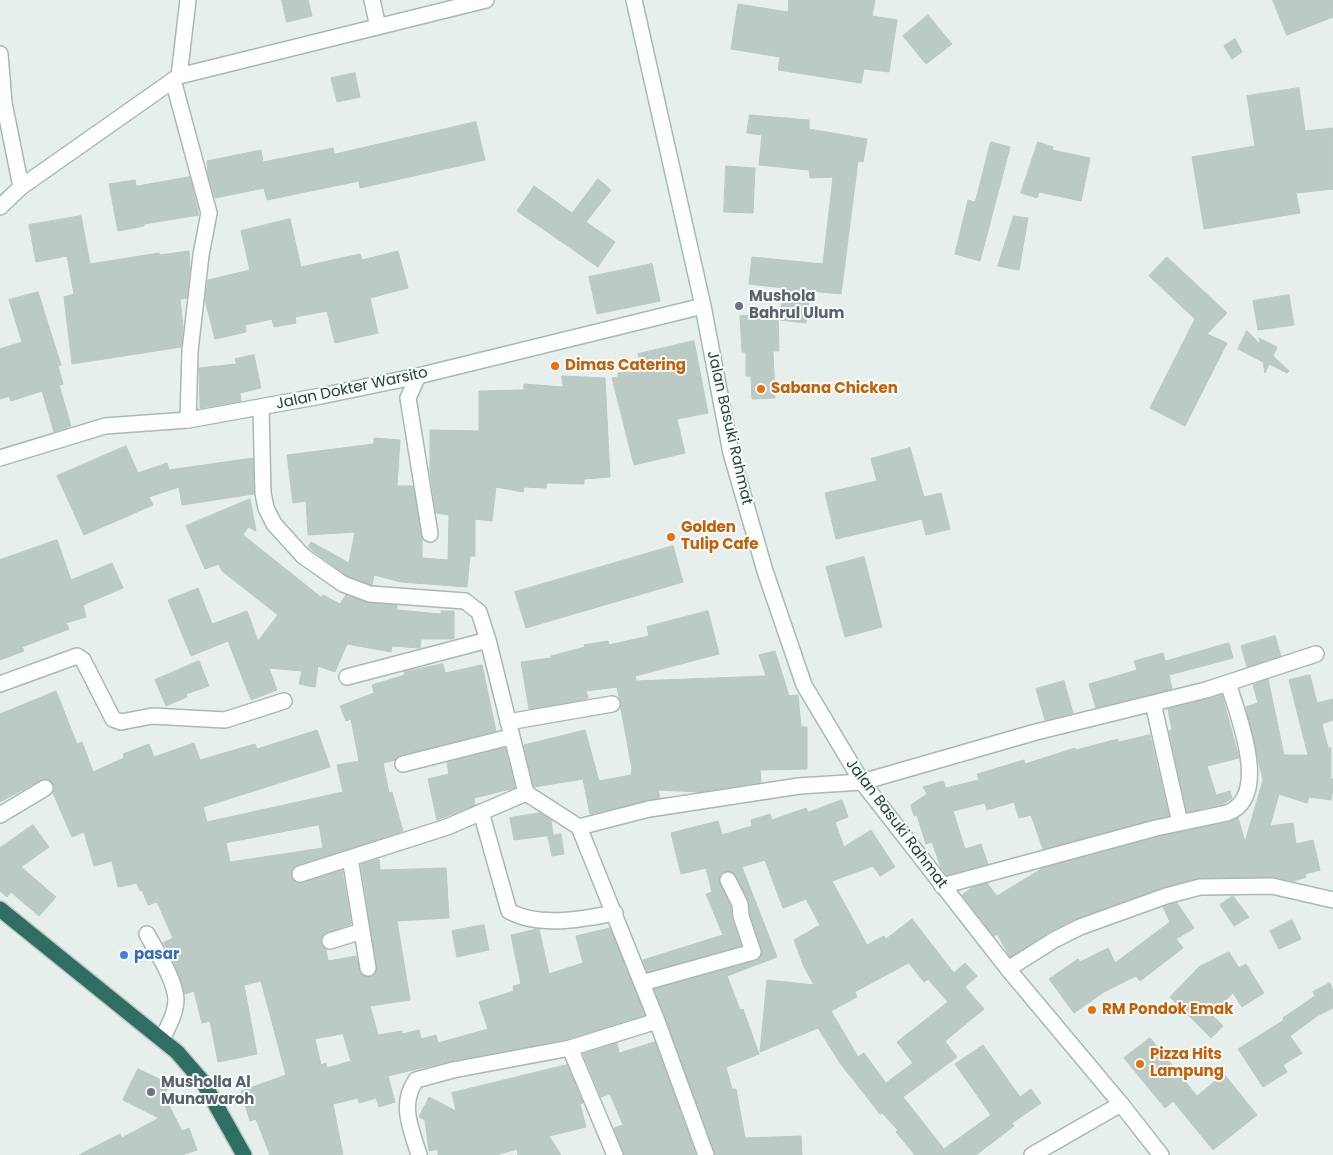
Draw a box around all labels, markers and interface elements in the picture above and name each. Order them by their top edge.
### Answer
place label: Mushola Bahrul Ulum [749,288,844,323]
marker: Mushola Bahrul Ulum [733,300,745,312]
street label: Jalan Basuki Rahmat [703,349,755,507]
place label: Dimas Catering [565,357,686,375]
marker: Dimas Catering [549,360,561,372]
street label: Jalan Dokter Warsito [274,364,430,414]
place label: Sabana Chicken [771,380,898,398]
marker: Sabana Chicken [755,383,767,395]
place label: Golden Tulip Cafe [681,519,758,554]
marker: Golden Tulip Cafe [665,531,677,543]
street label: Jalan Basuki Rahmat [841,756,951,892]
place label: pasar [134,946,179,964]
marker: pasar [118,949,130,961]
place label: RM Pondok Emak [1102,1001,1233,1019]
marker: RM Pondok Emak [1086,1004,1098,1016]
place label: Pizza Hits Lampung [1150,1046,1224,1081]
marker: Pizza Hits Lampung [1134,1058,1146,1070]
place label: Musholla Al Munawaroh [161,1074,254,1109]
marker: Musholla Al Munawaroh [145,1086,157,1098]

